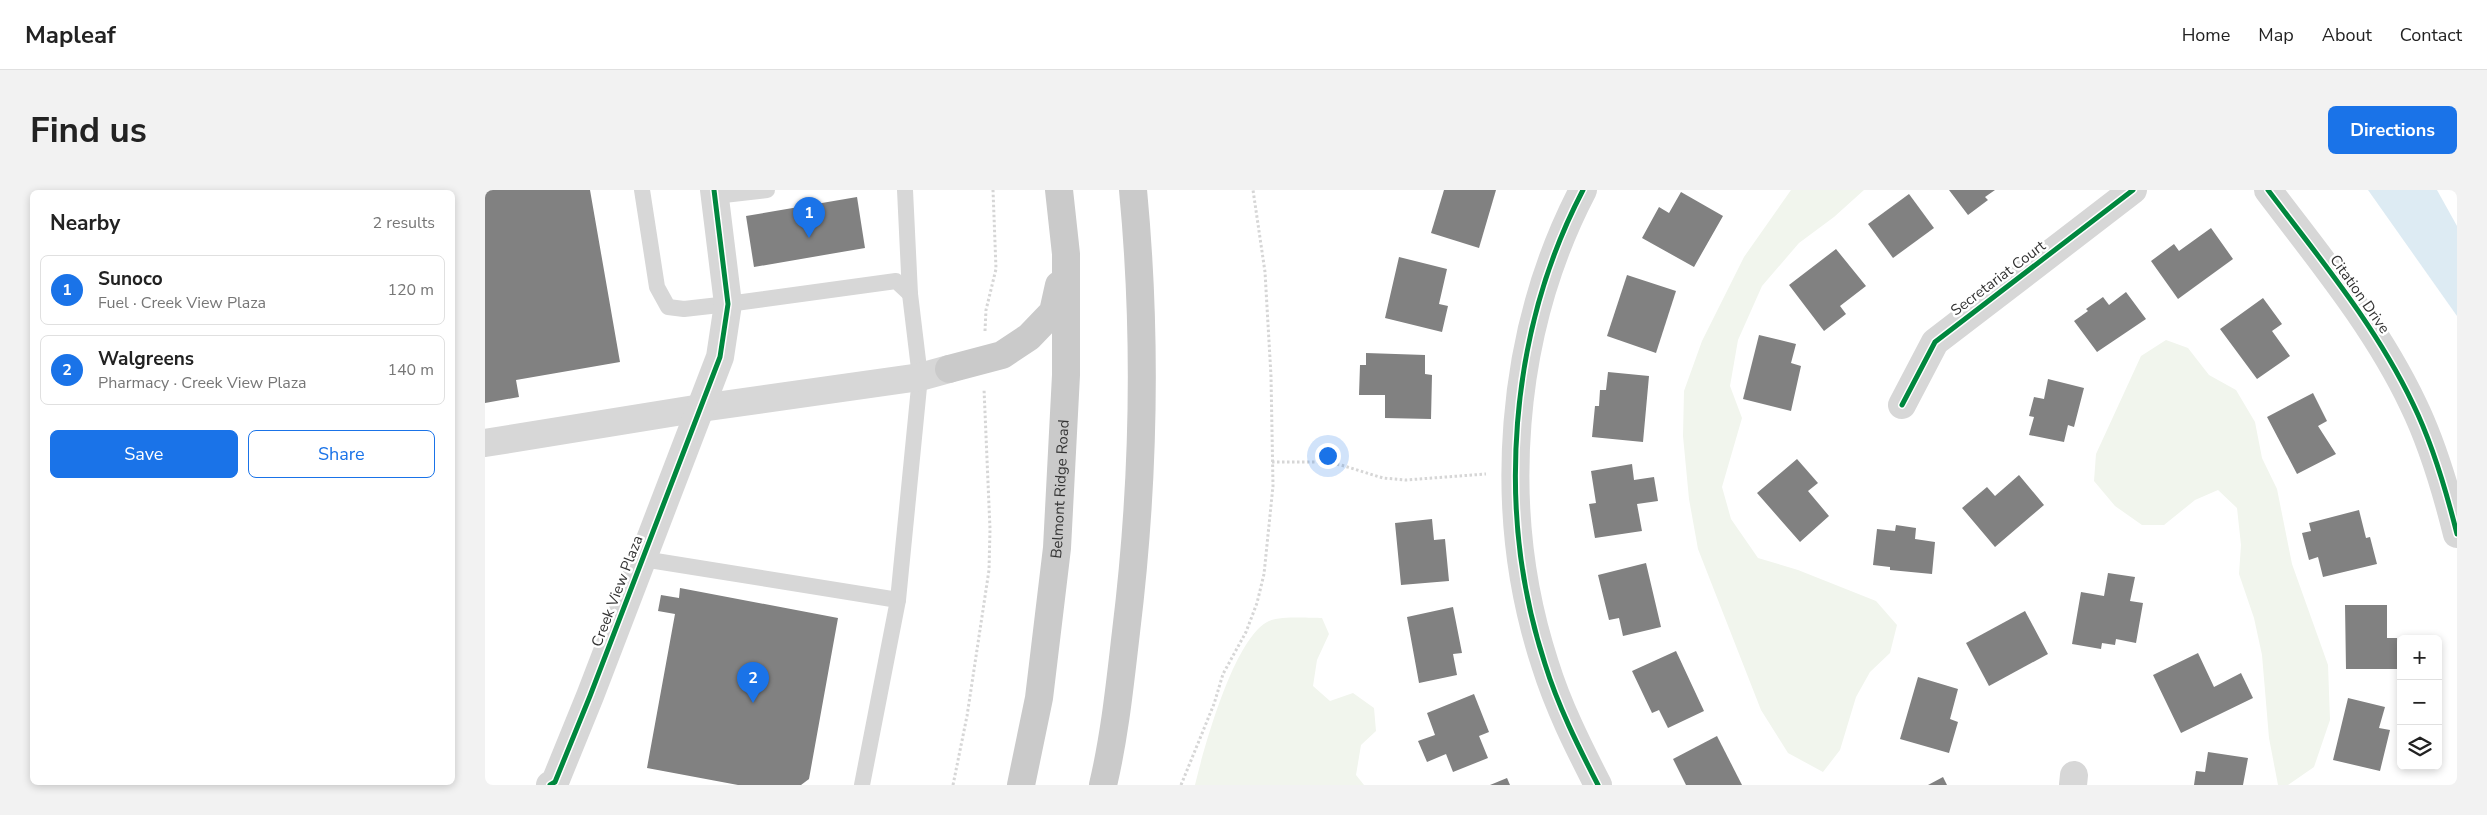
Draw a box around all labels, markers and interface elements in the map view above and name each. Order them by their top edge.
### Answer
text: Mapleaf [25,19,116,51]
text: Home [2182,23,2230,47]
text: Map [2258,23,2294,47]
text: About [2322,23,2372,47]
text: Contact [2400,23,2462,47]
button: Directions [2328,106,2457,154]
text: Find us [30,107,147,154]
pin: 1 [793,197,825,238]
text: Nearby [50,209,120,237]
text: 2 results [373,212,435,234]
street label: Secretariat Court [1947,235,2050,320]
street label: Citation Drive [2325,251,2395,337]
text: Sunoco [98,266,163,292]
text: 1 [62,279,72,301]
text: 120 m [387,279,434,301]
text: Fuel · Creek View Plaza [98,292,266,314]
text: Walgreens [98,346,194,372]
text: 2 [62,359,72,381]
text: 140 m [387,359,434,381]
text: Pharmacy · Creek View Plaza [98,372,307,394]
street label: Belmont Ridge Road [1046,419,1074,560]
button: Save [50,430,238,478]
button: Share [248,430,435,478]
your location [1315,443,1341,469]
street label: Creek View Plaza [587,533,647,649]
map controls [2397,635,2442,770]
button: + [2397,635,2442,680]
pin: 2 [737,662,769,703]
button: − [2397,680,2442,725]
button: layers [2397,725,2442,770]

